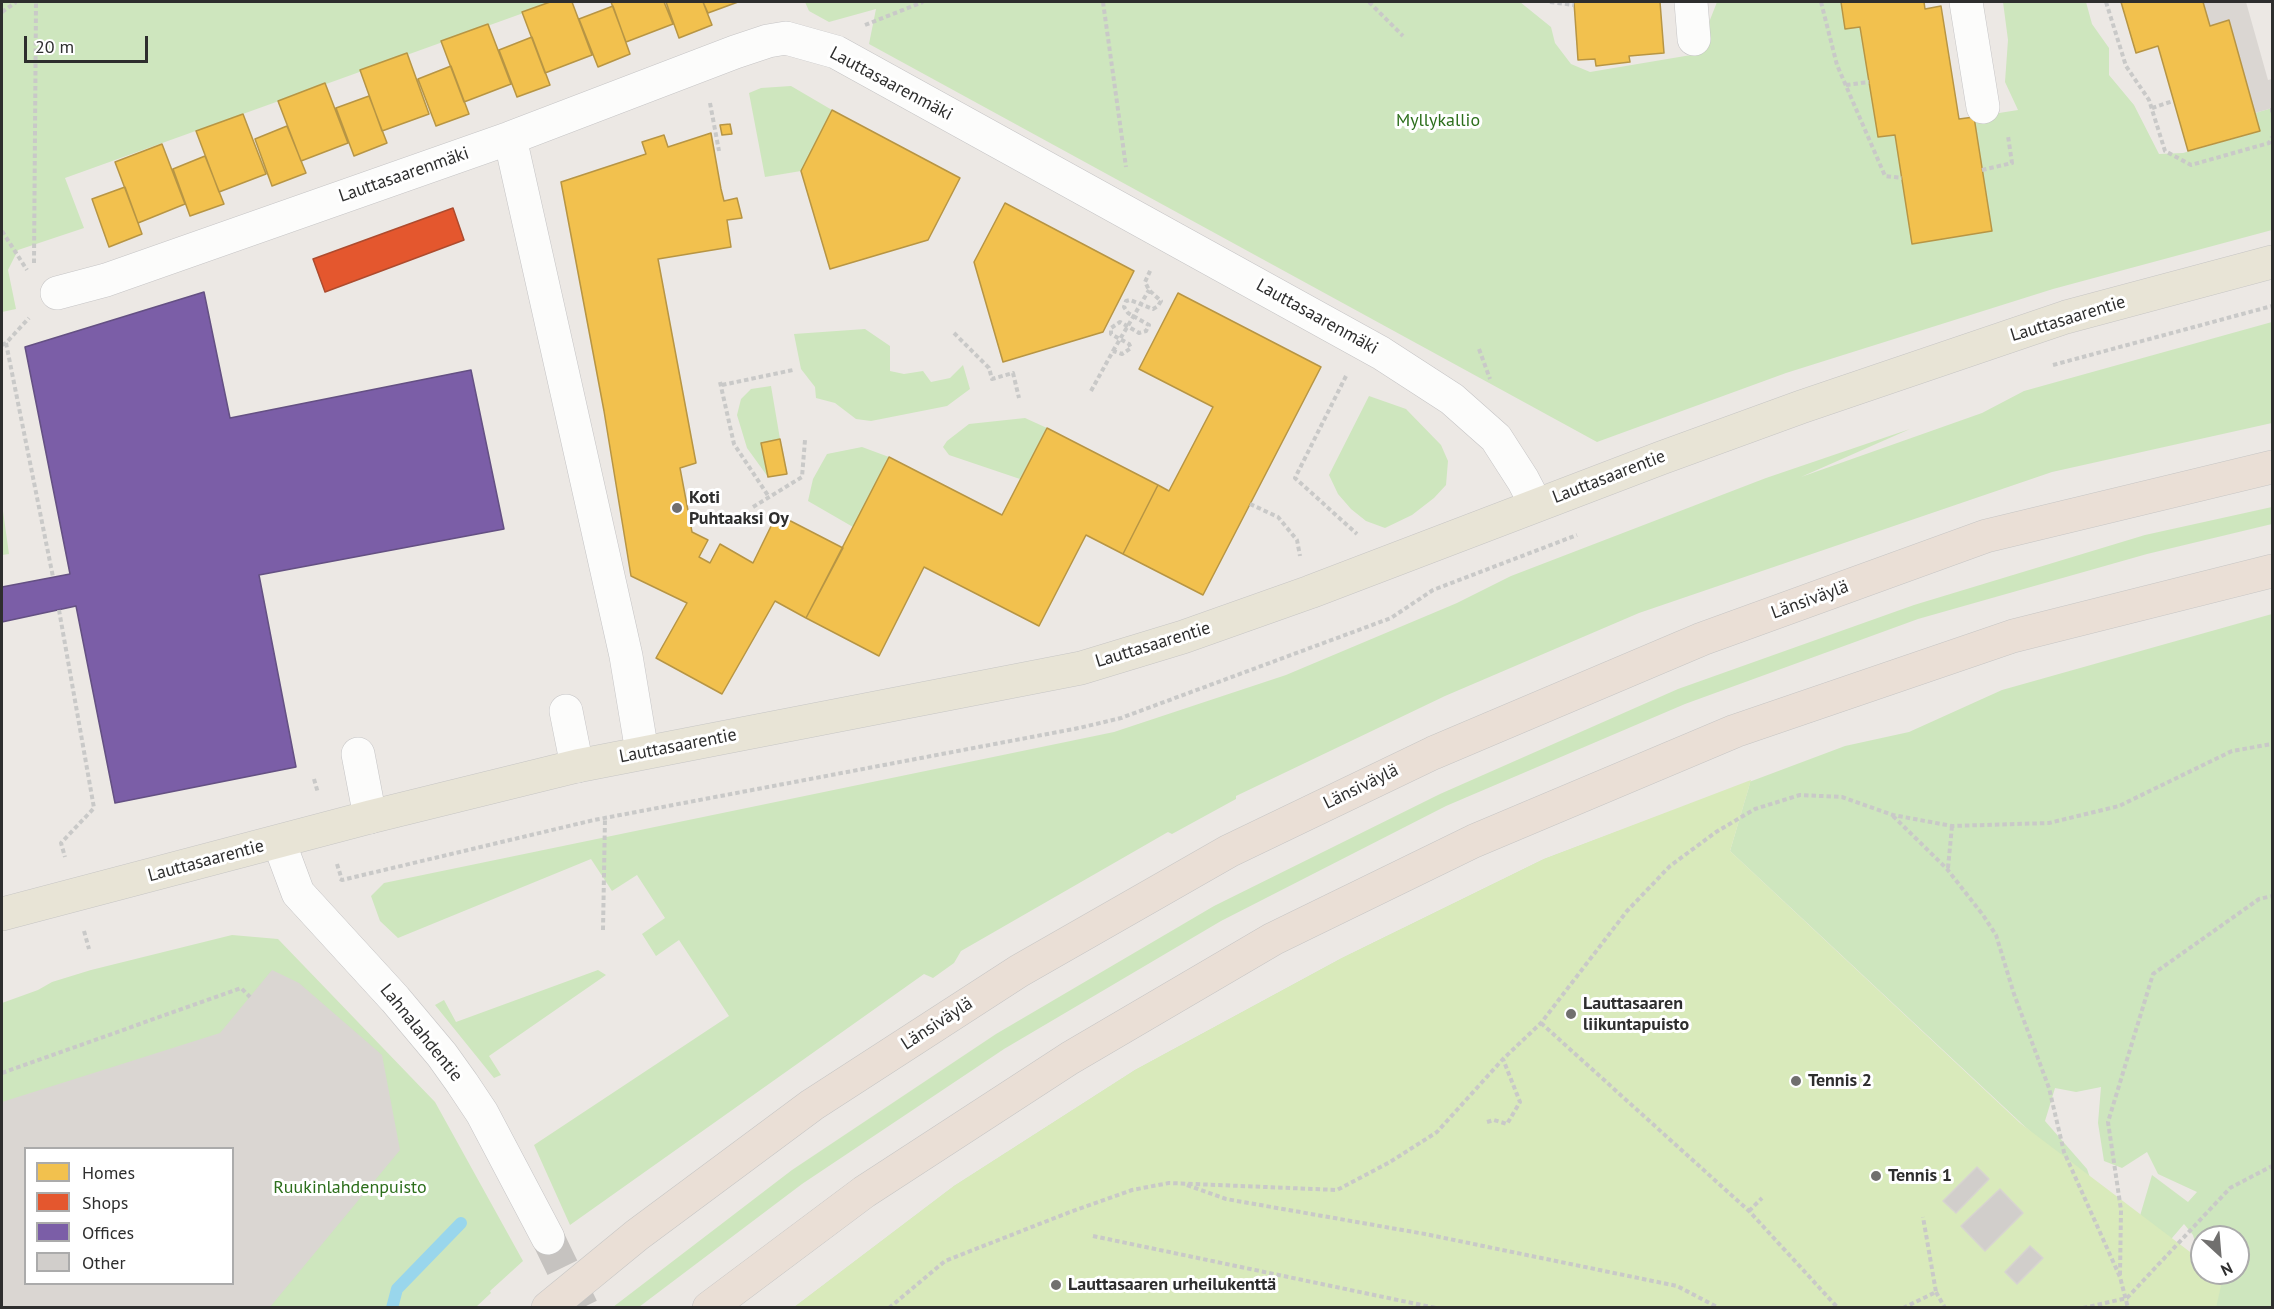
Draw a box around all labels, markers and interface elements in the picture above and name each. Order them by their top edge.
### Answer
scale bar [27,24,152,62]
text: 20 m [35,35,74,58]
street label: Lauttasaarenmäki [826,42,956,126]
park label: Myllykallio [1396,110,1480,132]
street label: Lauttasaarenmäki [336,143,472,207]
street label: Lauttasaarenmäki [1252,275,1382,359]
street label: Lauttasaarentie [2008,291,2128,347]
street label: Lauttasaarentie [1549,446,1669,508]
place label: Koti Puhtaaksi Oy [689,487,789,530]
marker: Koti Puhtaaksi Oy [670,501,684,515]
street label: Länsiväylä [1768,576,1852,624]
street label: Lauttasaarentie [1093,617,1213,673]
street label: Lauttasaarentie [617,724,739,768]
street label: Länsiväylä [1320,760,1402,814]
street label: Lauttasaarentie [146,835,266,887]
street label: Lahnalahdentie [375,980,467,1086]
street label: Länsiväylä [897,993,977,1055]
place label: Lauttasaaren liikuntapuisto [1583,993,1689,1036]
marker: Lauttasaaren liikuntapuisto [1564,1007,1578,1021]
place label: Tennis 2 [1808,1070,1872,1092]
marker: Tennis 2 [1789,1074,1803,1088]
legend [24,1147,234,1285]
text: Homes [82,1161,135,1184]
place label: Tennis 1 [1888,1165,1952,1187]
marker: Tennis 1 [1869,1169,1883,1183]
park label: Ruukinlahdenpuisto [273,1177,427,1199]
text: Shops [82,1191,128,1214]
text: Offices [82,1221,134,1244]
north arrow [2190,1225,2250,1285]
text: Other [82,1251,126,1274]
text: N [2218,1258,2236,1281]
place label: Lauttasaaren urheilukenttä [1068,1274,1276,1296]
marker: Lauttasaaren urheilukenttä [1049,1278,1063,1292]

